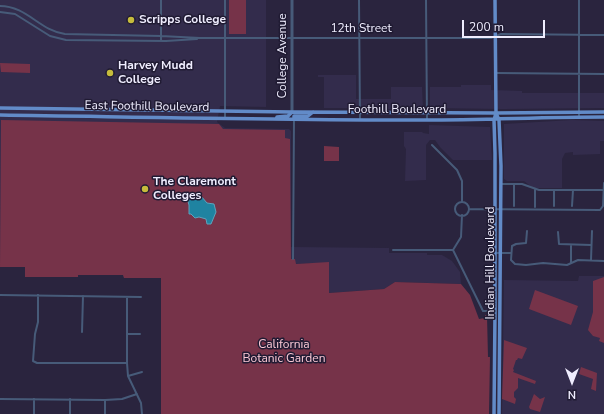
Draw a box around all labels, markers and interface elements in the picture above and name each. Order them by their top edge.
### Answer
scale bar [464,12,547,38]
place label: Scripps College [139,13,226,27]
street label: College Avenue [276,13,290,99]
marker: Scripps College [126,15,136,25]
text: 200 m [469,19,504,35]
street label: 12th Street [330,22,392,36]
place label: Harvey Mudd College [118,59,193,87]
marker: Harvey Mudd College [105,68,115,78]
street label: East Foothill Boulevard [84,99,210,115]
street label: Foothill Boulevard [348,103,446,117]
place label: The Claremont Colleges [153,175,236,203]
marker: The Claremont Colleges [140,184,150,194]
street label: Indian Hill Boulevard [484,207,498,319]
park label: California Botanic Garden [242,338,326,366]
north arrow [552,362,592,402]
text: N [568,387,576,402]

